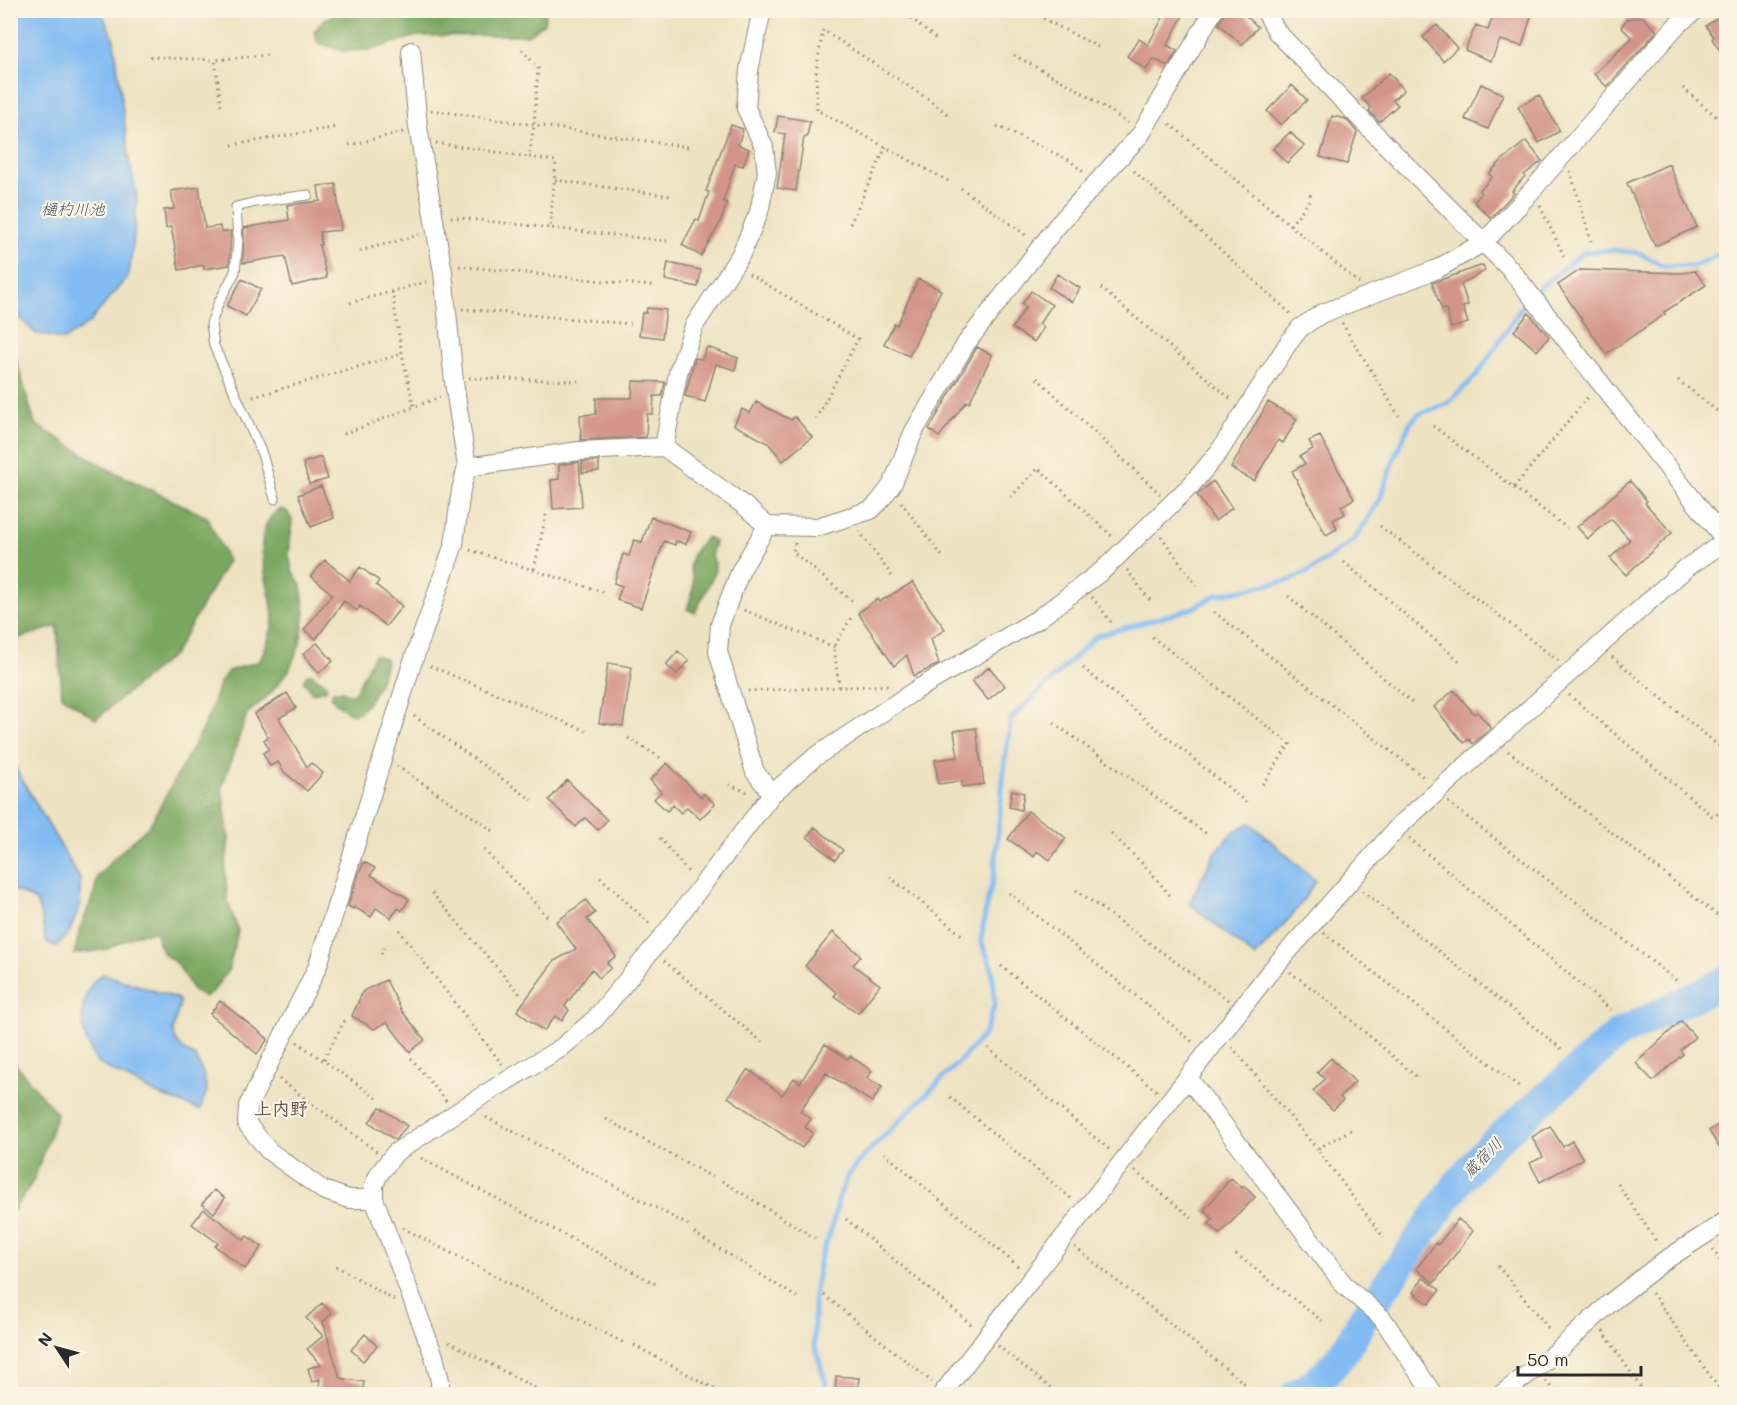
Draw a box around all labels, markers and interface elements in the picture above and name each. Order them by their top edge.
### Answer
water label: 樋杓川池 [41,198,106,219]
district label: 上内野 [254,1096,308,1120]
water label: 蔵宿川 [1458,1132,1506,1182]
north arrow [27,1318,87,1378]
text: N [32,1328,57,1350]
scale bar [1518,1339,1641,1377]
text: 50 m [1527,1347,1569,1371]

